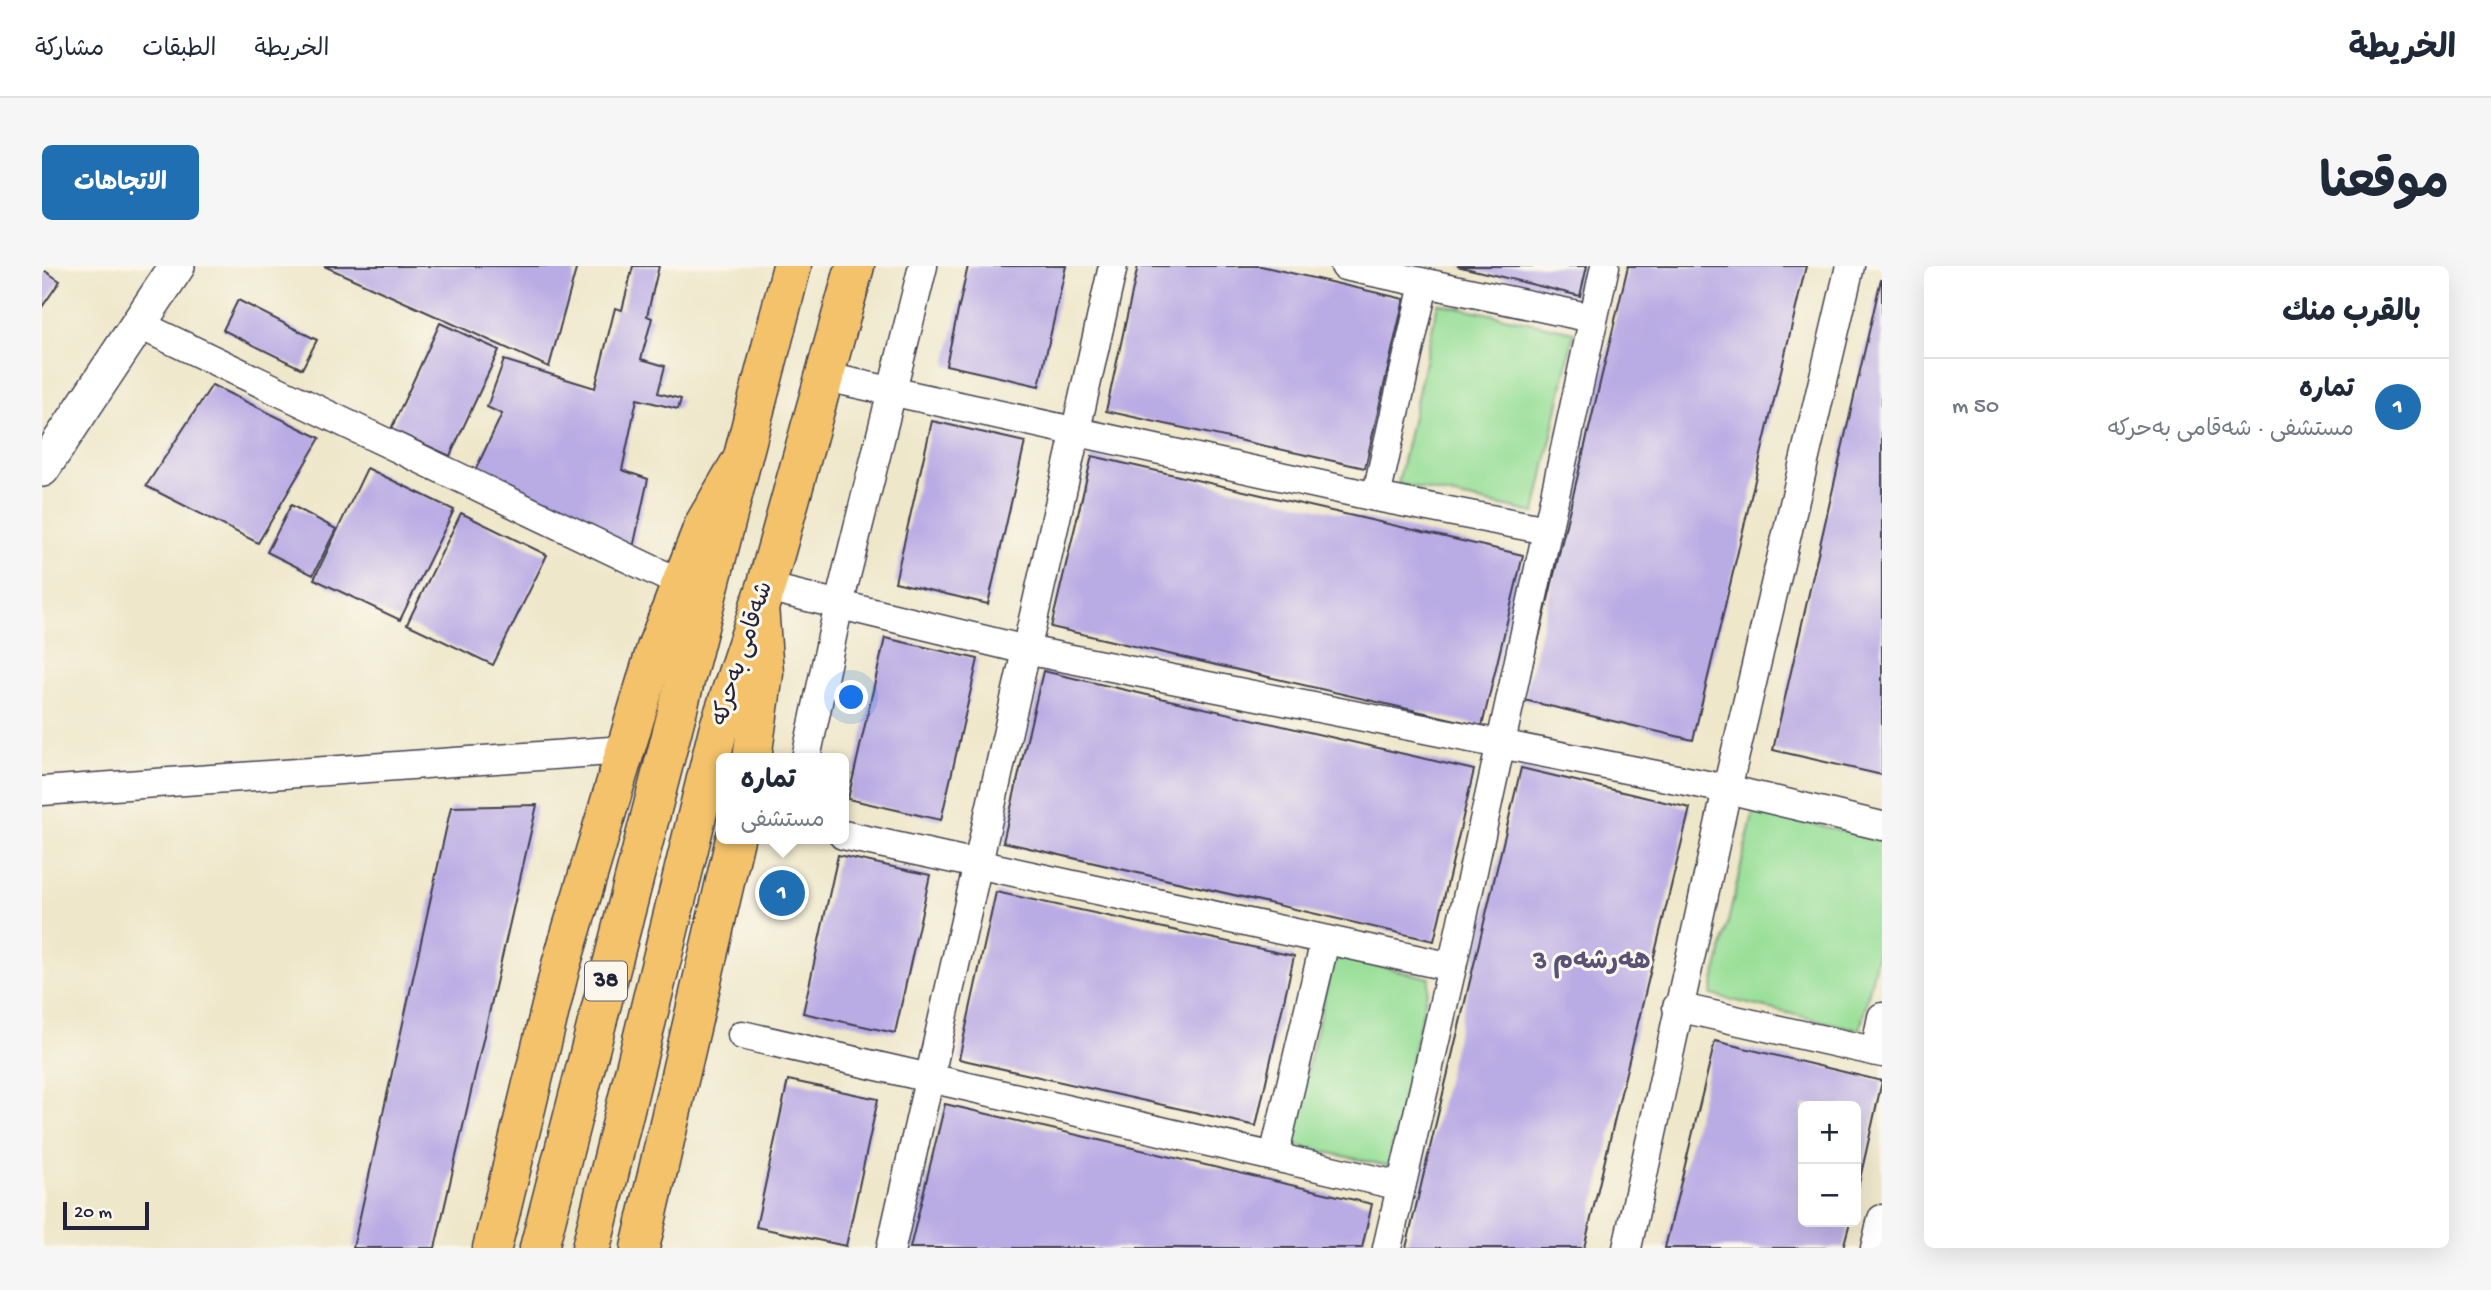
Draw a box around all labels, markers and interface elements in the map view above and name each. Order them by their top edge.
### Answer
text: الخريطة [2349,32,2456,70]
text: مشاركة [35,36,104,65]
text: الطبقات [142,36,217,65]
text: الخريطة [255,36,329,65]
button: الاتجاهات [42,145,199,220]
text: موقعنا [2319,158,2449,216]
text: بالقرب منك [2282,297,2421,332]
text: تمارە [2299,376,2354,407]
text: 50 m [1952,394,1999,421]
text: 1 [2393,394,2403,421]
text: مستشفى · شەقامی بەحرکە [2108,417,2354,444]
street label: شەقامی بەحرکە [707,578,781,730]
your location [834,680,868,714]
popup [716,753,849,844]
text: تمارە [740,767,795,798]
text: مستشفى [740,808,825,835]
pin: 1 [759,867,805,919]
district label: ھەرشەم 3 [1533,948,1651,979]
road number: 38 [585,961,627,1000]
map controls [1798,1101,1861,1227]
button: + [1798,1101,1861,1164]
button: − [1798,1164,1861,1227]
scale bar [63,1199,149,1231]
text: 20 m [74,1202,112,1225]

